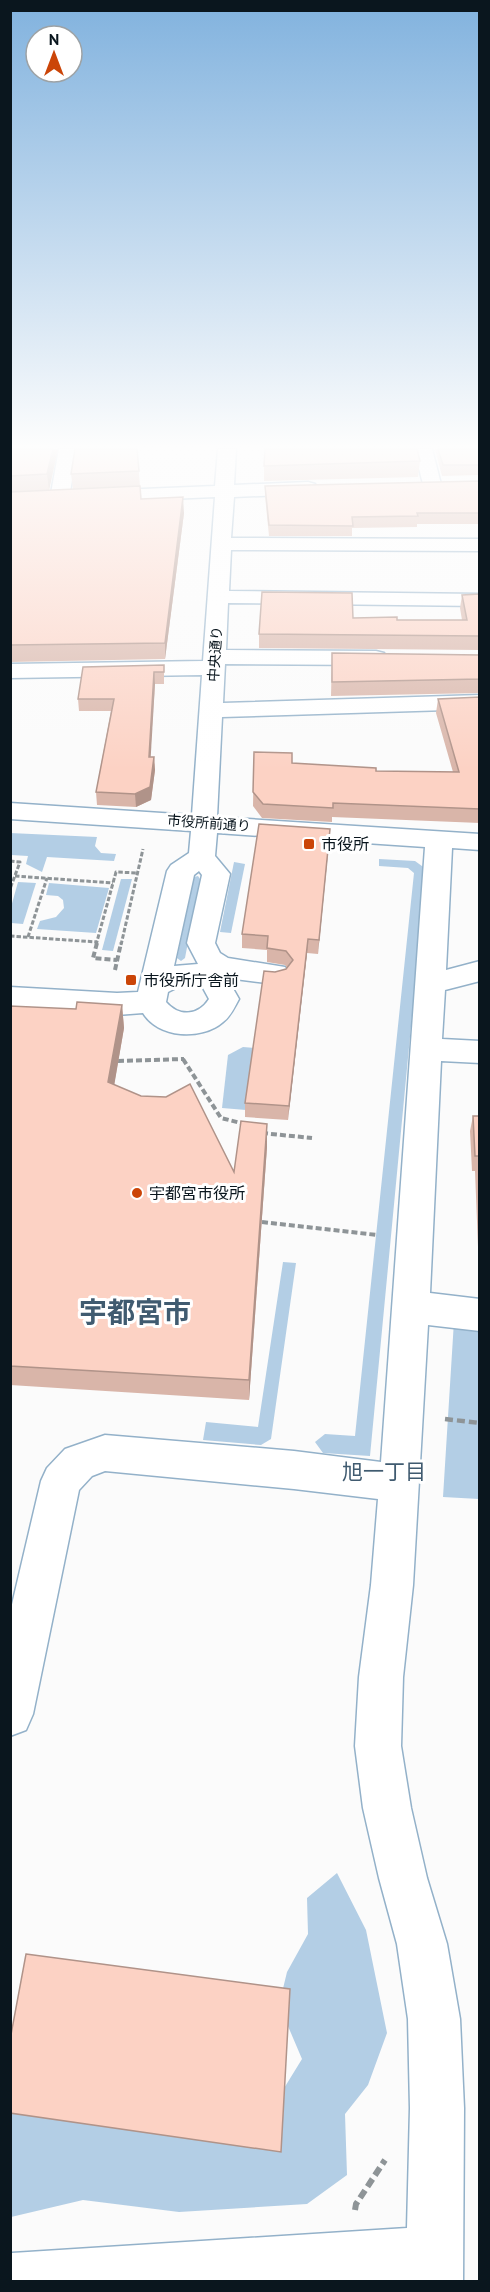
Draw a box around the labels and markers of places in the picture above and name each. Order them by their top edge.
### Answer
place label: 市役所 [321,834,369,854]
marker: 市役所 [302,837,316,851]
place label: 市役所庁舎前 [143,970,239,990]
marker: 市役所庁舎前 [124,973,138,987]
place label: 宇都宮市役所 [149,1183,245,1203]
marker: 宇都宮市役所 [130,1186,144,1200]

